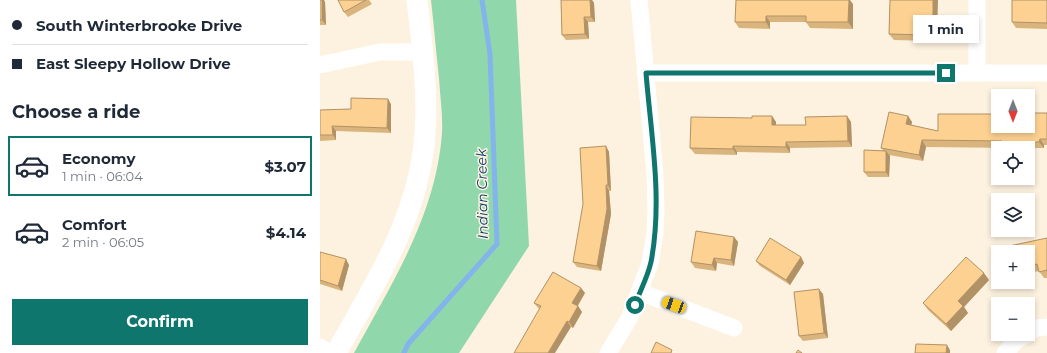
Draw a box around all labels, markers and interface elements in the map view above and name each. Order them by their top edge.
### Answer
callout: 1 min [913,15,979,43]
text: South Winterbrooke Drive [36,16,242,35]
text: 1 min [928,21,964,37]
text: East Sleepy Hollow Drive [36,54,231,73]
route end [937,64,955,82]
north arrow [991,89,1035,133]
map controls [991,89,1035,341]
text: Choose a ride [12,101,140,123]
button: locate [991,141,1035,185]
icon: car [14,148,50,184]
water label: Indian Creek [472,148,492,239]
text: Economy [62,149,135,168]
text: $3.07 [264,157,306,176]
text: 1 min · 06:04 [62,168,143,184]
button: layers [991,193,1035,237]
icon: car [14,214,50,250]
text: Comfort [62,215,127,234]
text: $4.14 [266,223,306,242]
text: 2 min · 06:05 [62,234,144,250]
button: + [991,245,1035,289]
car [661,295,687,315]
route start [626,296,644,314]
button: − [991,297,1035,341]
button: Confirm [12,299,308,345]

